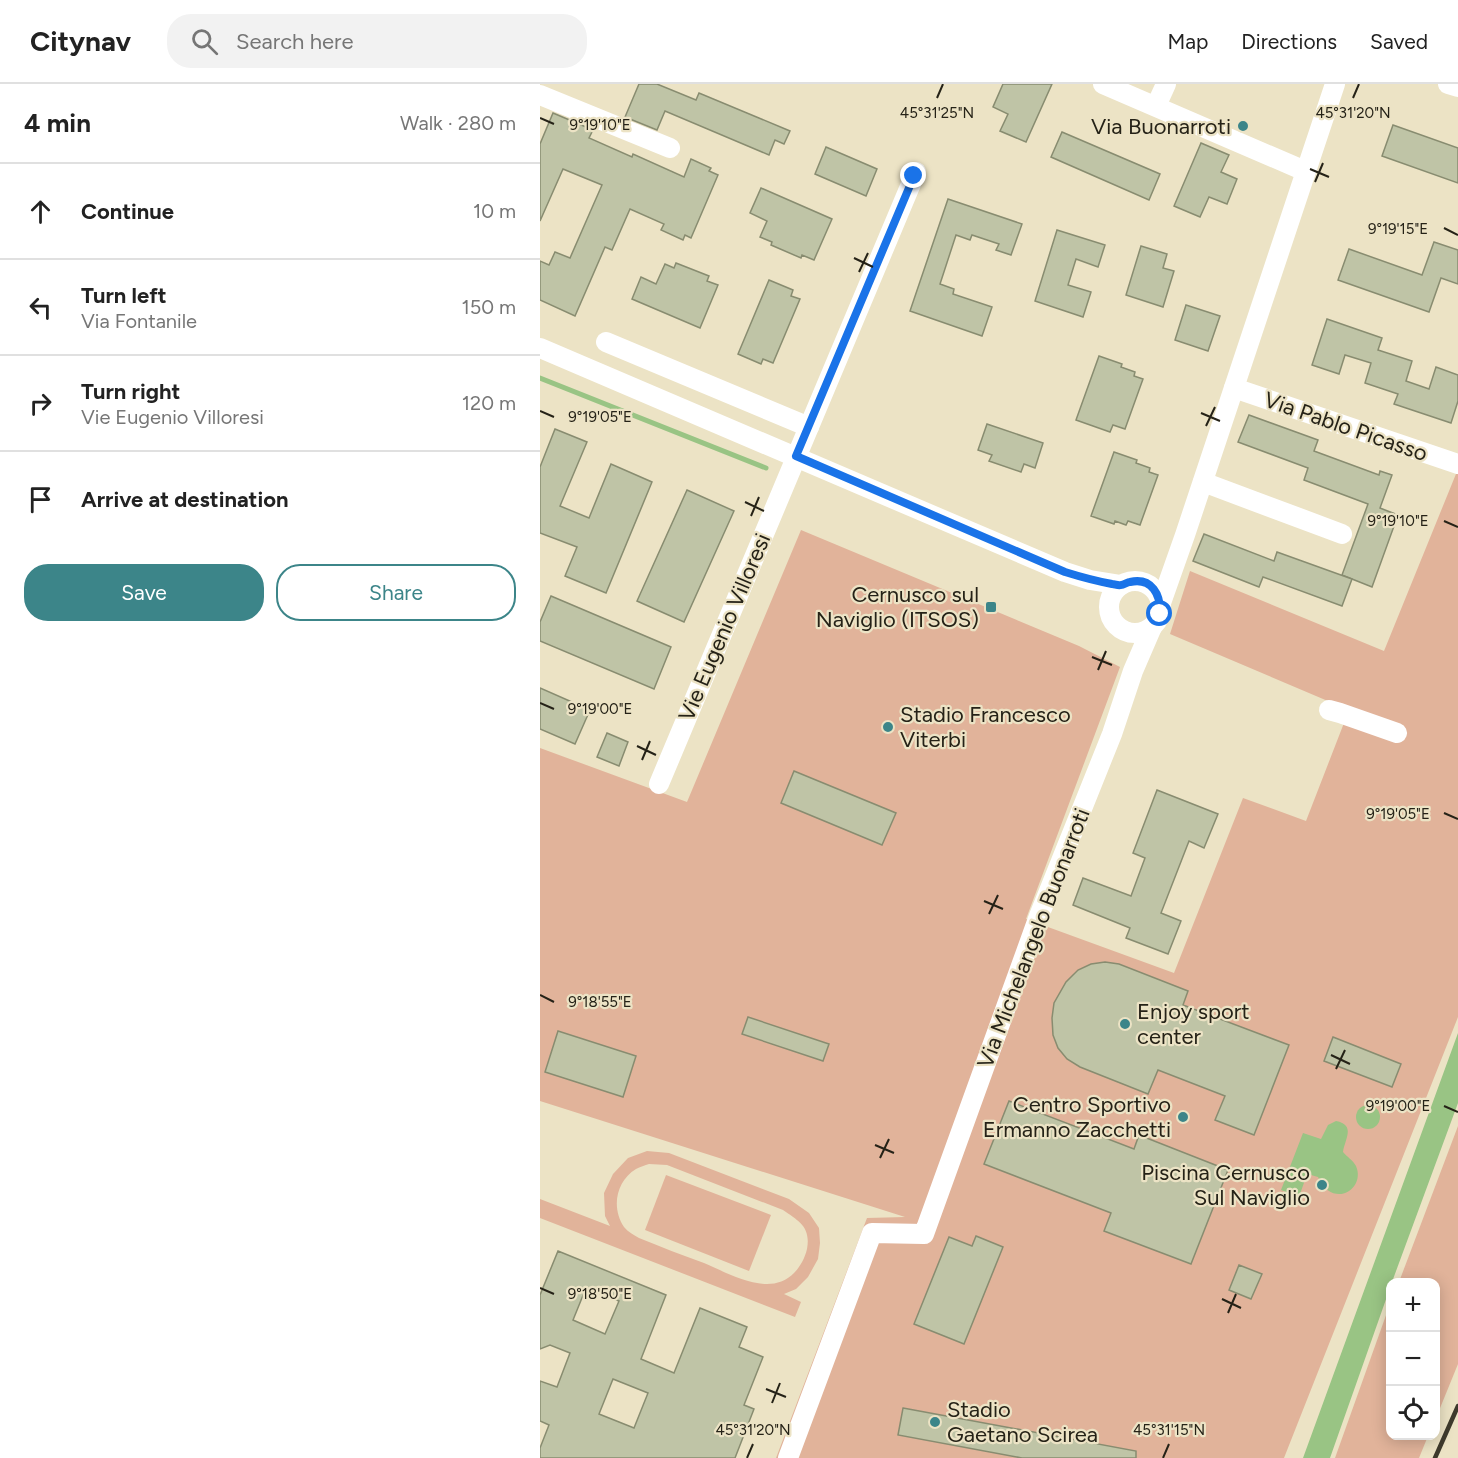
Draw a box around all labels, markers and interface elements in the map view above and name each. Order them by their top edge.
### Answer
search box [167,14,587,68]
text: Citynav [30,24,131,58]
icon: search [188,25,221,58]
text: Search here [236,28,354,55]
text: Map [1167,29,1208,54]
text: Directions [1241,29,1337,54]
text: Saved [1370,29,1428,54]
text: 45°31'25"N [900,104,974,122]
text: 45°31'20"N [1315,104,1391,122]
text: 4 min [24,107,91,139]
text: Walk · 280 m [400,111,516,135]
place label: Via Buonarroti [1091,113,1231,140]
text: 9°19'10"E [569,116,631,134]
marker: Via Buonarroti [1236,119,1250,133]
route end [900,162,926,188]
icon: ahead [24,195,57,228]
text: Continue [81,198,174,225]
text: 10 m [473,199,516,223]
text: 9°19'15"E [1368,220,1428,238]
text: Turn left [81,282,167,309]
icon: left [24,291,57,324]
text: 150 m [461,295,516,319]
text: Via Fontanile [81,309,197,333]
text: Turn right [81,378,180,405]
street label: Via Pablo Picasso [1261,386,1431,467]
icon: right [24,387,57,420]
text: 120 m [462,391,516,415]
text: Vie Eugenio Villoresi [81,405,264,429]
text: 9°19'05"E [568,408,632,426]
icon: arrive [24,483,57,516]
text: Arrive at destination [81,486,289,513]
text: 9°19'10"E [1367,512,1429,530]
street label: Vie Eugenio Villoresi [673,529,776,725]
button: Save [24,564,264,621]
button: Share [276,564,516,621]
place label: Cernusco sul Naviglio (ITSOS) [816,581,979,633]
marker: Cernusco sul Naviglio (ITSOS) [984,600,998,614]
route start [1146,600,1172,626]
text: 9°19'00"E [568,700,632,718]
place label: Stadio Francesco Viterbi [900,701,1071,753]
marker: Stadio Francesco Viterbi [881,720,895,734]
street label: Via Michelangelo Buonarroti [971,804,1096,1072]
text: 9°19'05"E [1366,805,1430,823]
text: 9°18'55"E [568,993,632,1011]
place label: Enjoy sport center [1137,998,1249,1050]
marker: Enjoy sport center [1118,1017,1132,1031]
place label: Centro Sportivo Ermanno Zacchetti [983,1091,1171,1143]
text: 9°19'00"E [1366,1097,1430,1115]
marker: Centro Sportivo Ermanno Zacchetti [1176,1110,1190,1124]
place label: Piscina Cernusco Sul Naviglio [1141,1159,1310,1211]
marker: Piscina Cernusco Sul Naviglio [1315,1178,1329,1192]
map controls [1386,1278,1440,1440]
button: + [1386,1278,1440,1332]
text: 9°18'50"E [568,1285,632,1303]
button: − [1386,1332,1440,1386]
button: locate [1386,1386,1440,1440]
place label: Stadio Gaetano Scirea [947,1396,1098,1448]
marker: Stadio Gaetano Scirea [928,1415,942,1429]
text: 45°31'20"N [715,1421,791,1439]
text: 45°31'15"N [1133,1421,1205,1439]

